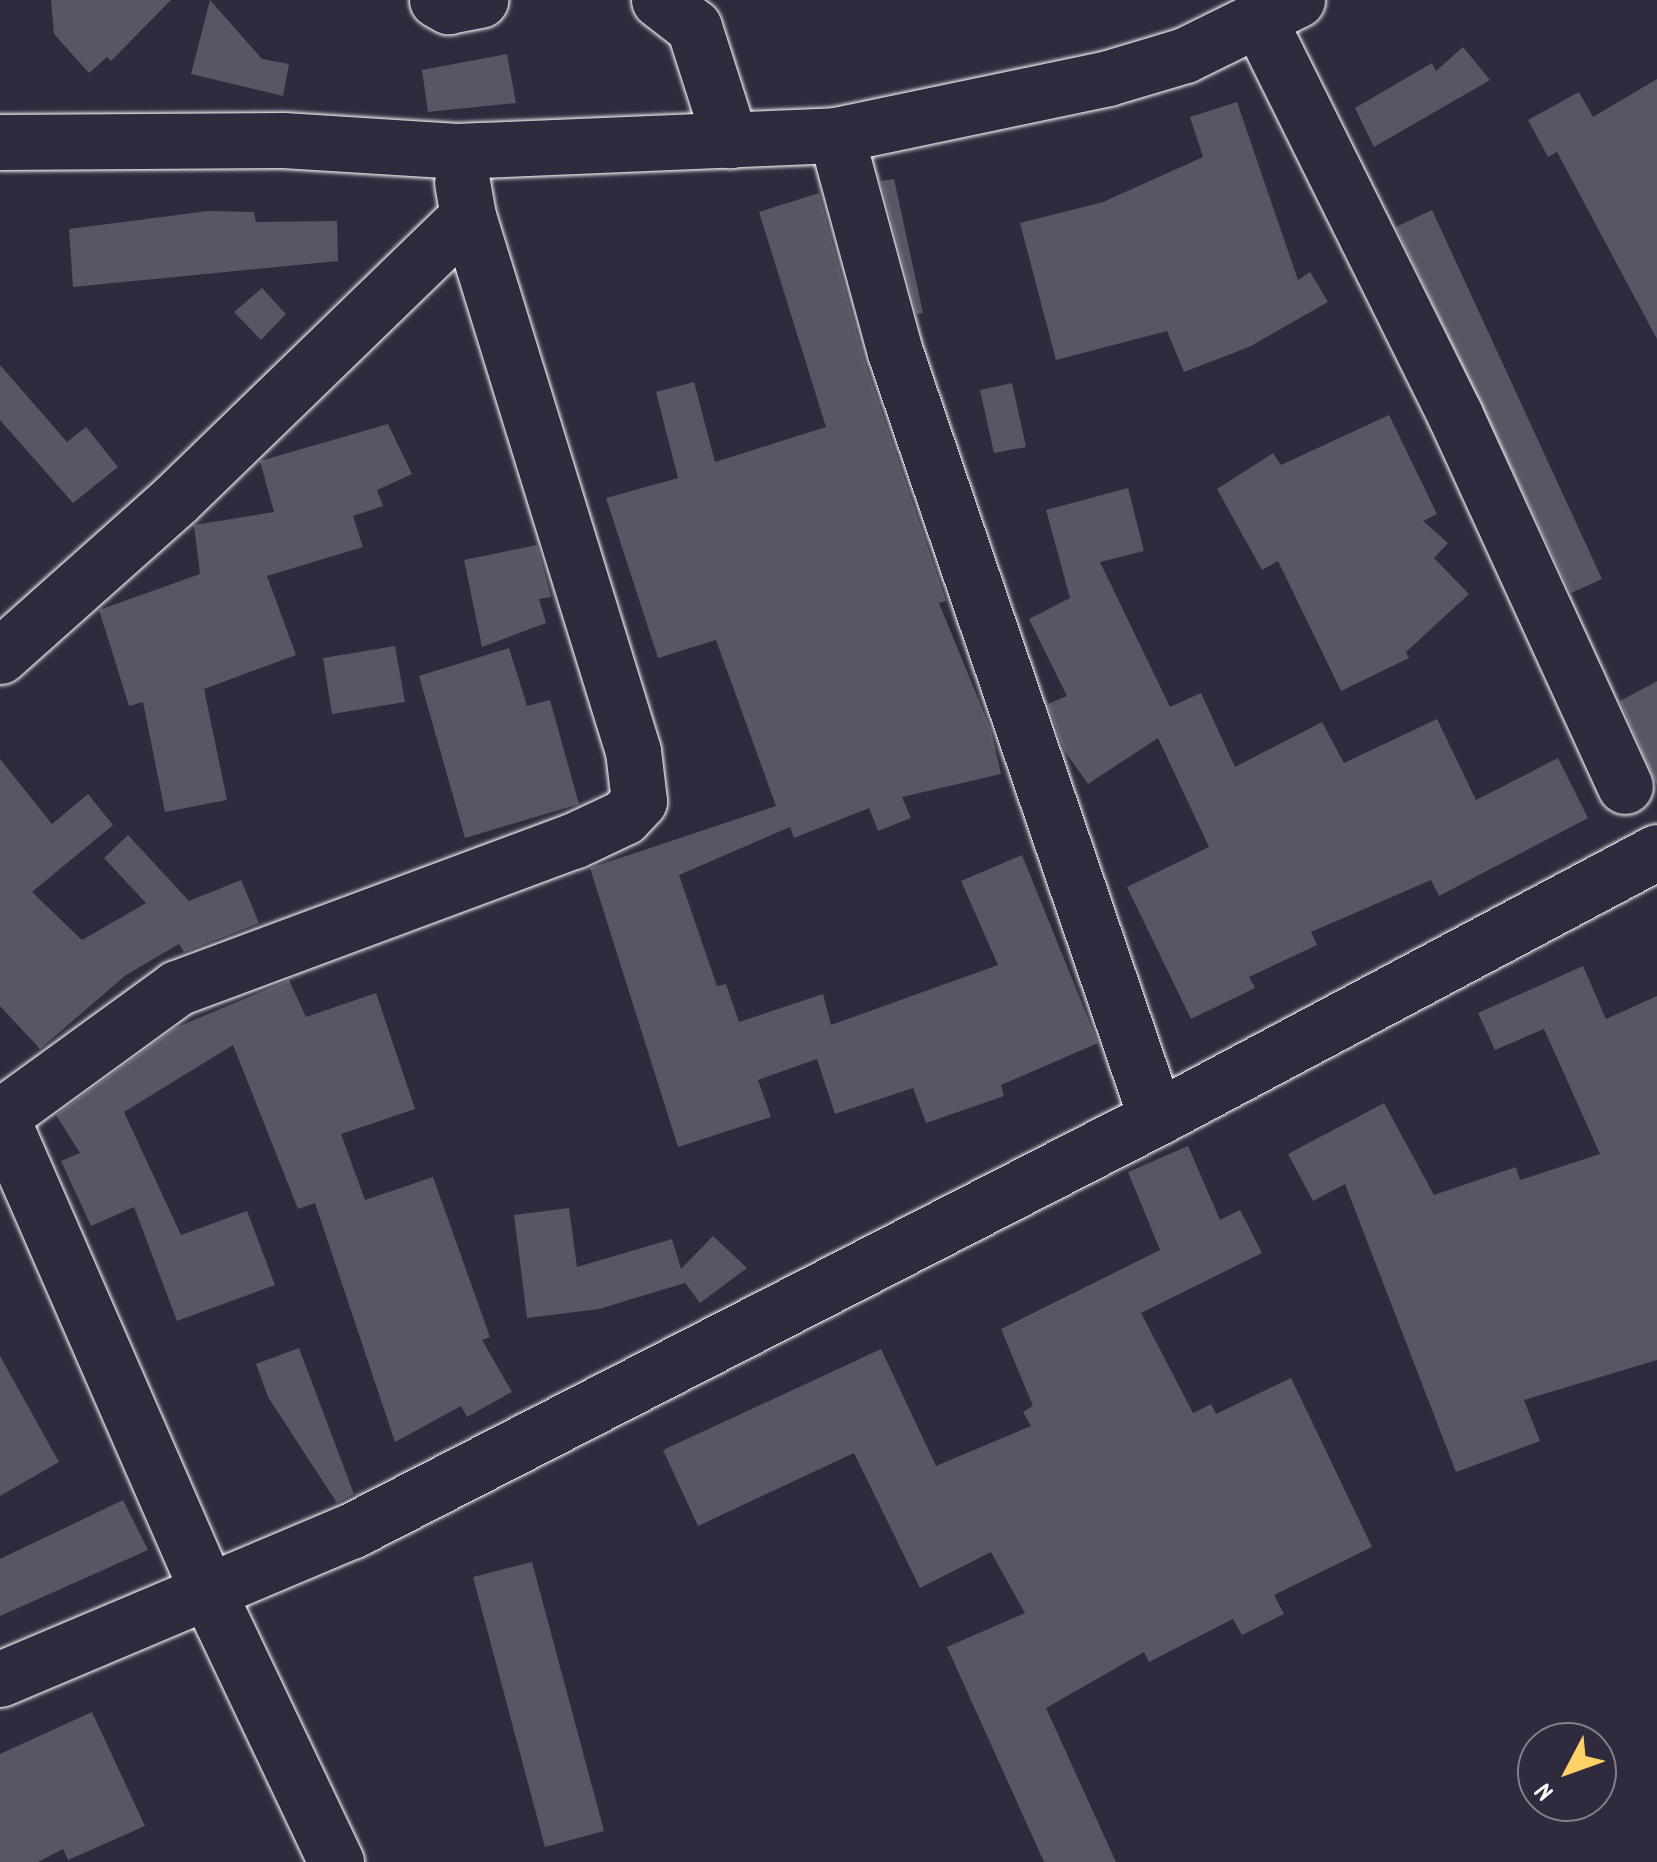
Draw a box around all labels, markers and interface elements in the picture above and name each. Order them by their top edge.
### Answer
north arrow [1517,1722,1617,1822]
text: N [1526,1772,1566,1809]

